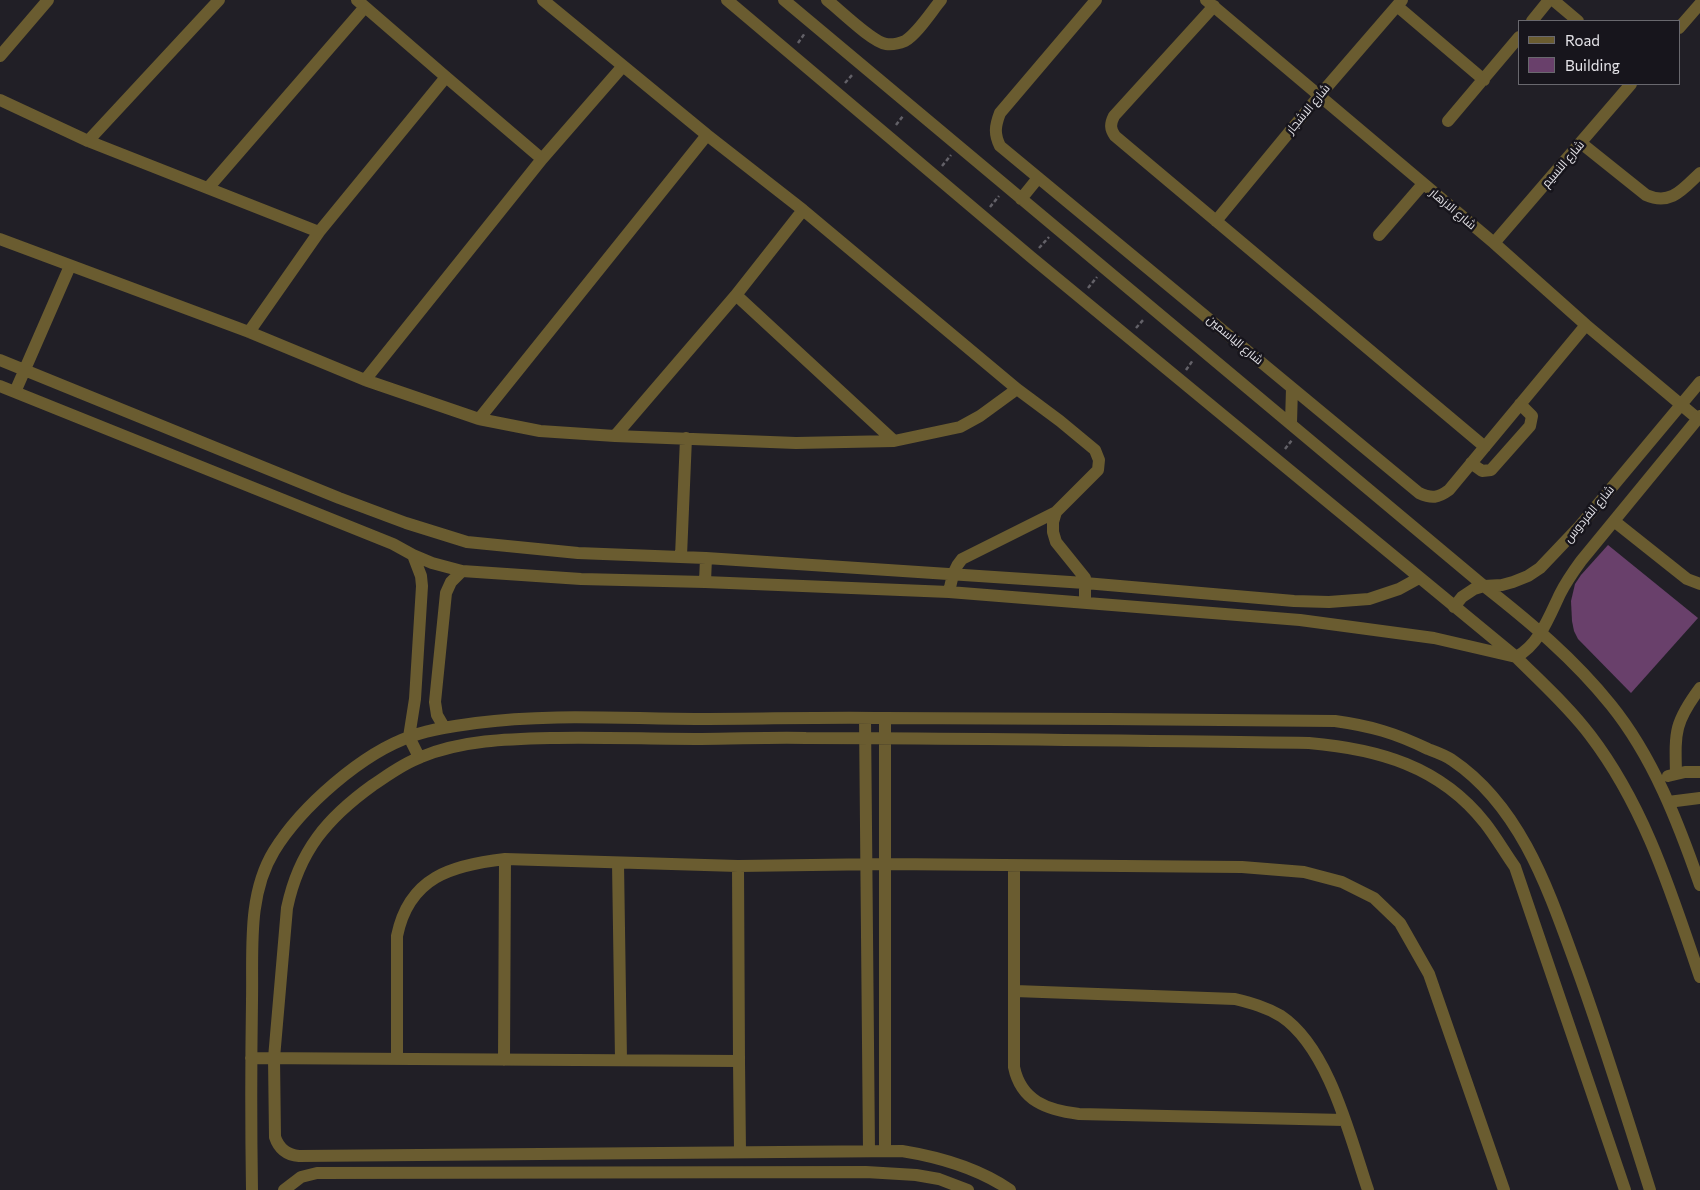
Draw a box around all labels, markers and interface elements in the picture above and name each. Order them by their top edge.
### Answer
legend [1518,20,1680,85]
text: Road [1565,31,1600,49]
text: Building [1565,56,1620,74]
street label: شارع الاشجار [1283,81,1333,137]
street label: شارع النسيم [1539,138,1587,190]
street label: شارع الازهار [1427,186,1479,232]
street label: شارع الياسمين [1204,312,1266,368]
street label: شارع الفردوس [1561,482,1617,546]

